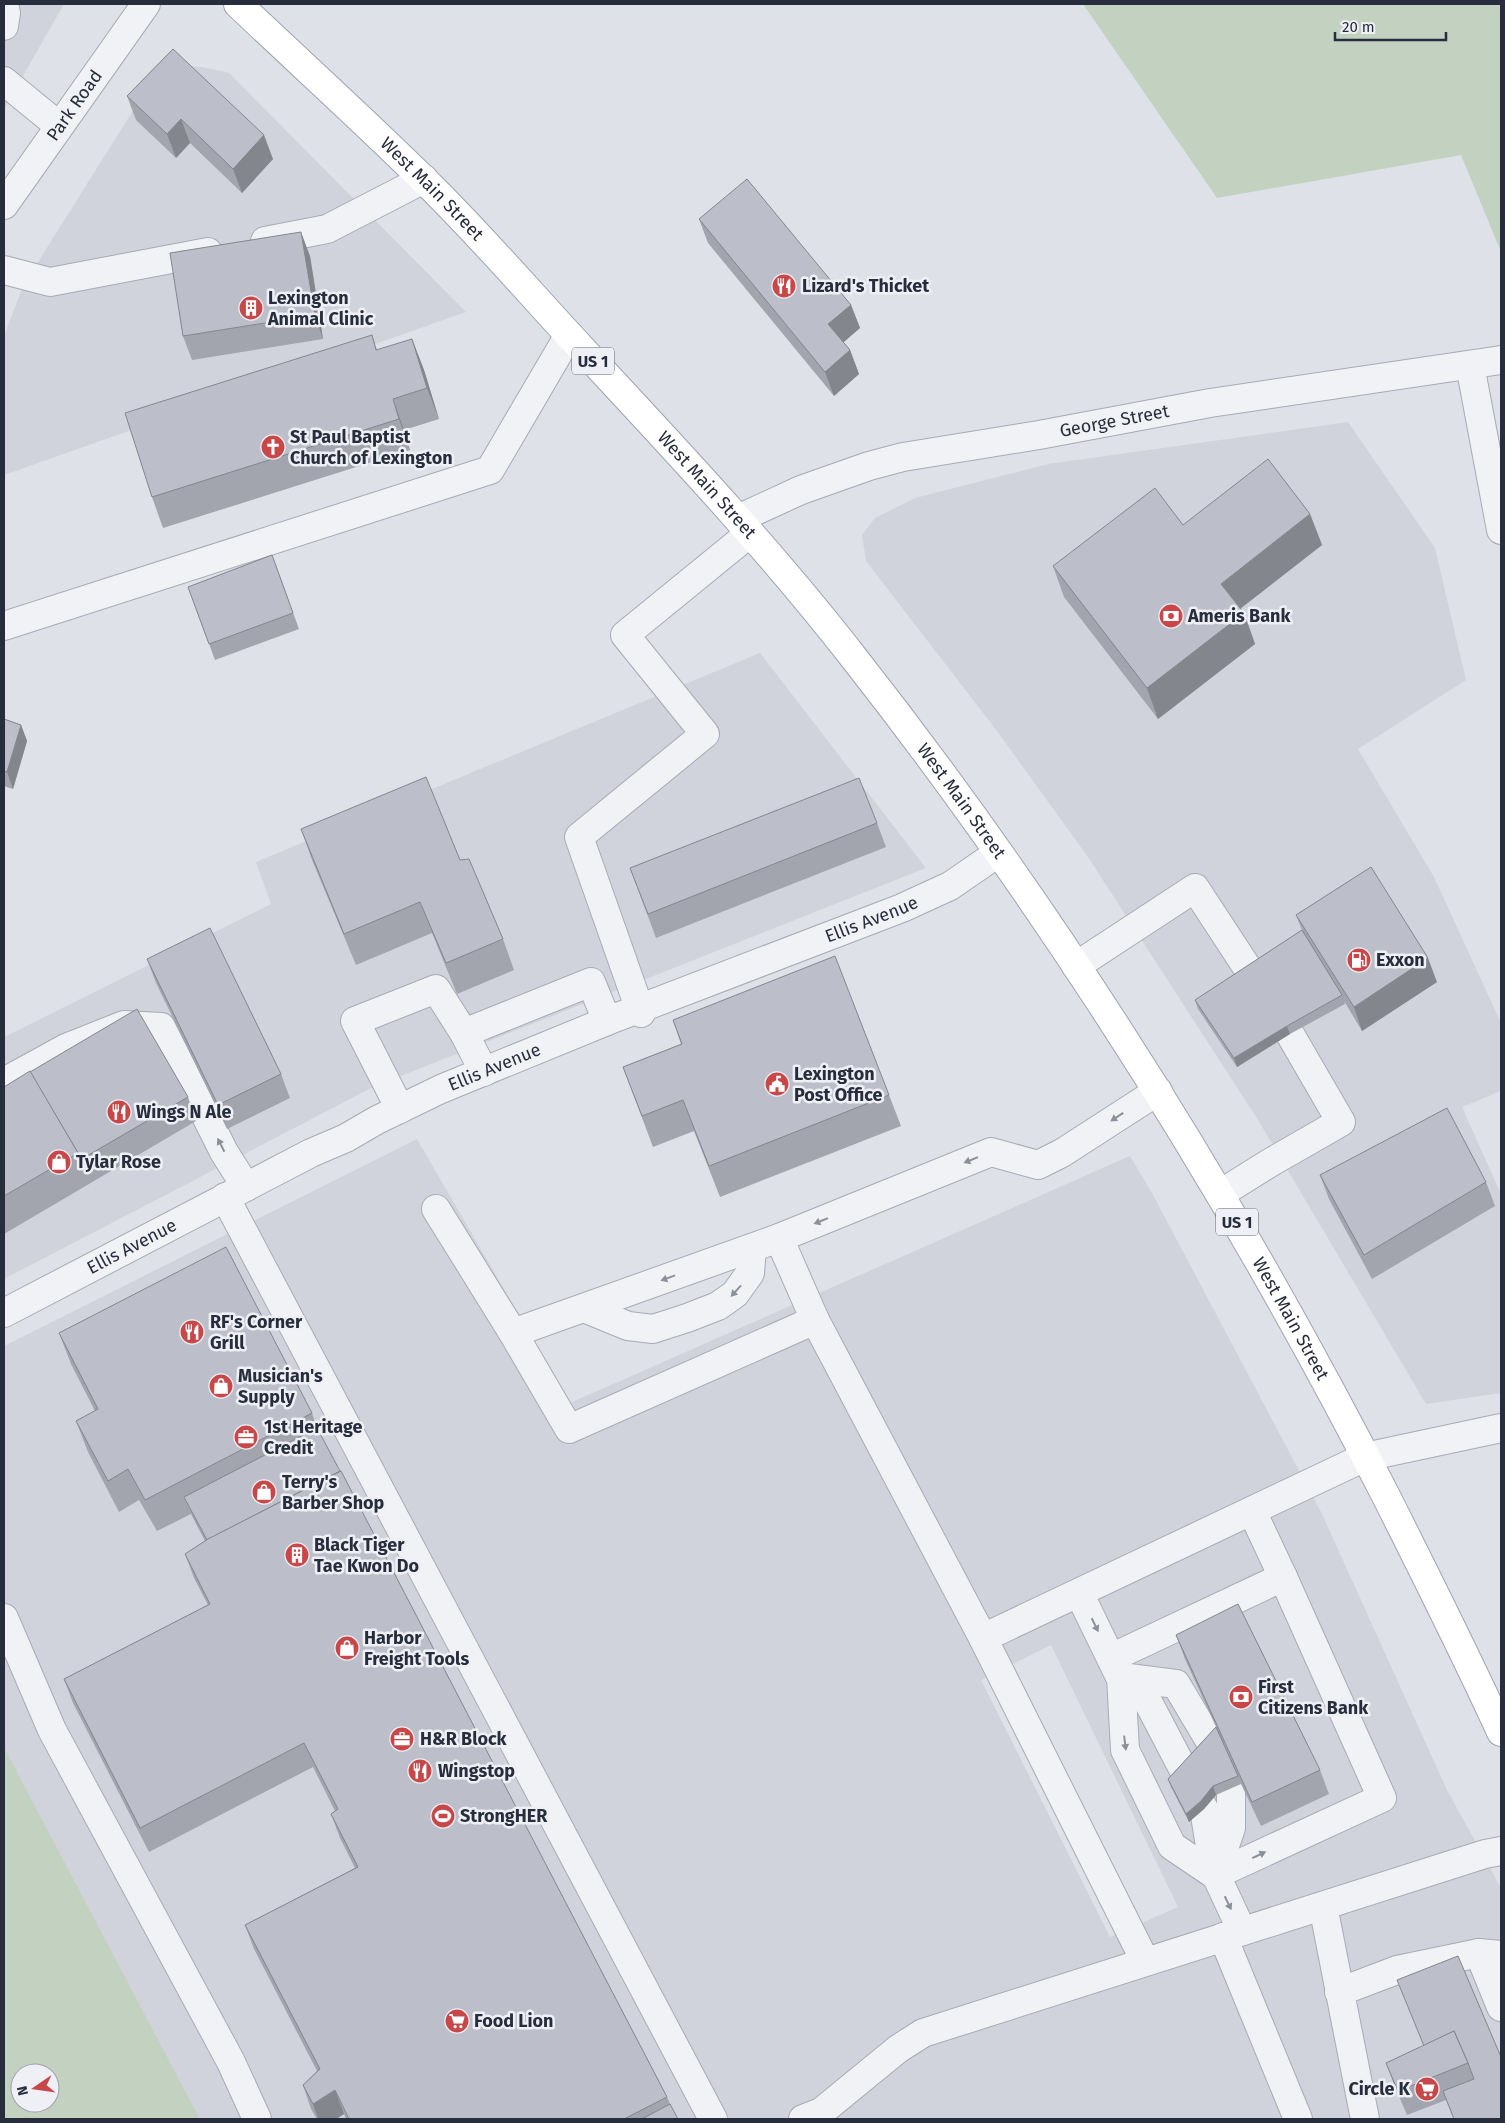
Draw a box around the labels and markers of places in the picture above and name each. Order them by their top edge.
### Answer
restaurant icon: Lizard's Thicket [771,273,797,299]
place label: Lizard's Thicket [802,275,930,297]
place label: Lexington Animal Clinic [267,287,374,330]
building icon: Lexington Animal Clinic [238,295,264,321]
place label: St Paul Baptist Church of Lexington [290,426,453,469]
church icon: St Paul Baptist Church of Lexington [260,434,286,460]
bank icon: Ameris Bank [1158,603,1184,629]
place label: Ameris Bank [1187,605,1291,627]
fuel station icon: Exxon [1346,947,1372,973]
place label: Exxon [1376,949,1425,971]
place label: Lexington Post Office [794,1063,883,1106]
public building icon: Lexington Post Office [764,1071,790,1097]
restaurant icon: Wings N Ale [106,1099,132,1125]
place label: Wings N Ale [136,1101,231,1123]
shop icon: Tylar Rose [46,1149,72,1175]
place label: Tylar Rose [76,1151,161,1173]
place label: RF's Corner Grill [210,1311,303,1354]
restaurant icon: RF's Corner Grill [179,1319,205,1345]
place label: Musician's Supply [238,1365,323,1408]
shop icon: Musician's Supply [208,1373,234,1399]
place label: 1st Heritage Credit [264,1416,362,1459]
office icon: 1st Heritage Credit [233,1424,259,1450]
place label: Terry's Barber Shop [282,1471,385,1514]
shop icon: Terry's Barber Shop [251,1479,277,1505]
place label: Black Tiger Tae Kwon Do [314,1534,419,1577]
building icon: Black Tiger Tae Kwon Do [284,1542,310,1568]
place label: Harbor Freight Tools [364,1627,469,1670]
shop icon: Harbor Freight Tools [334,1635,360,1661]
place label: First Citizens Bank [1258,1676,1369,1719]
bank icon: First Citizens Bank [1228,1684,1254,1710]
office icon: H&R Block [389,1726,415,1752]
place label: H&R Block [420,1728,508,1750]
restaurant icon: Wingstop [407,1758,433,1784]
place label: Wingstop [438,1760,515,1782]
sports icon: StrongHER [430,1803,456,1829]
place label: StrongHER [460,1805,548,1827]
supermarket icon: Food Lion [444,2008,470,2034]
place label: Food Lion [474,2010,553,2032]
supermarket icon: Circle K [1414,2076,1440,2102]
place label: Circle K [1348,2078,1411,2100]

